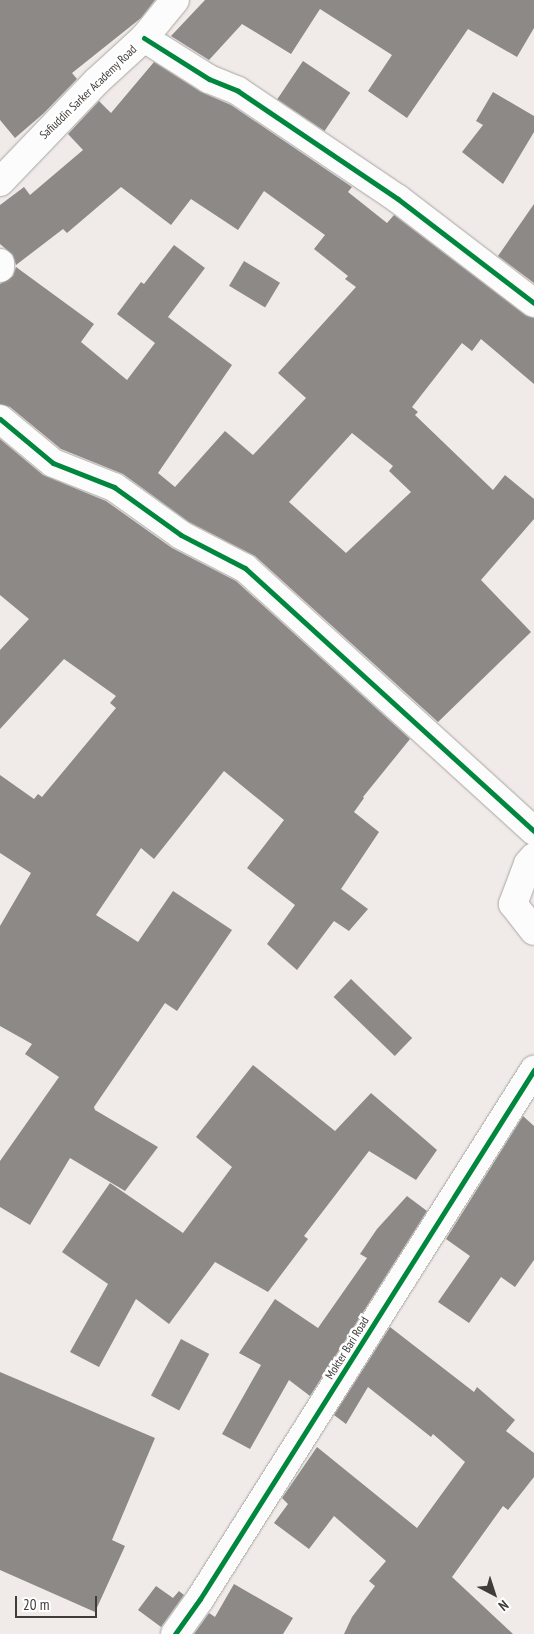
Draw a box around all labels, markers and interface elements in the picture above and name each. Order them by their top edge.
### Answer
street label: Safiuddin Sarker Academy Road [36,42,140,142]
street label: Mokter Bari Road [322,1314,372,1382]
north arrow [469,1569,519,1619]
scale bar [18,1586,100,1618]
text: 20 m [23,1595,49,1614]
text: N [495,1596,512,1615]

